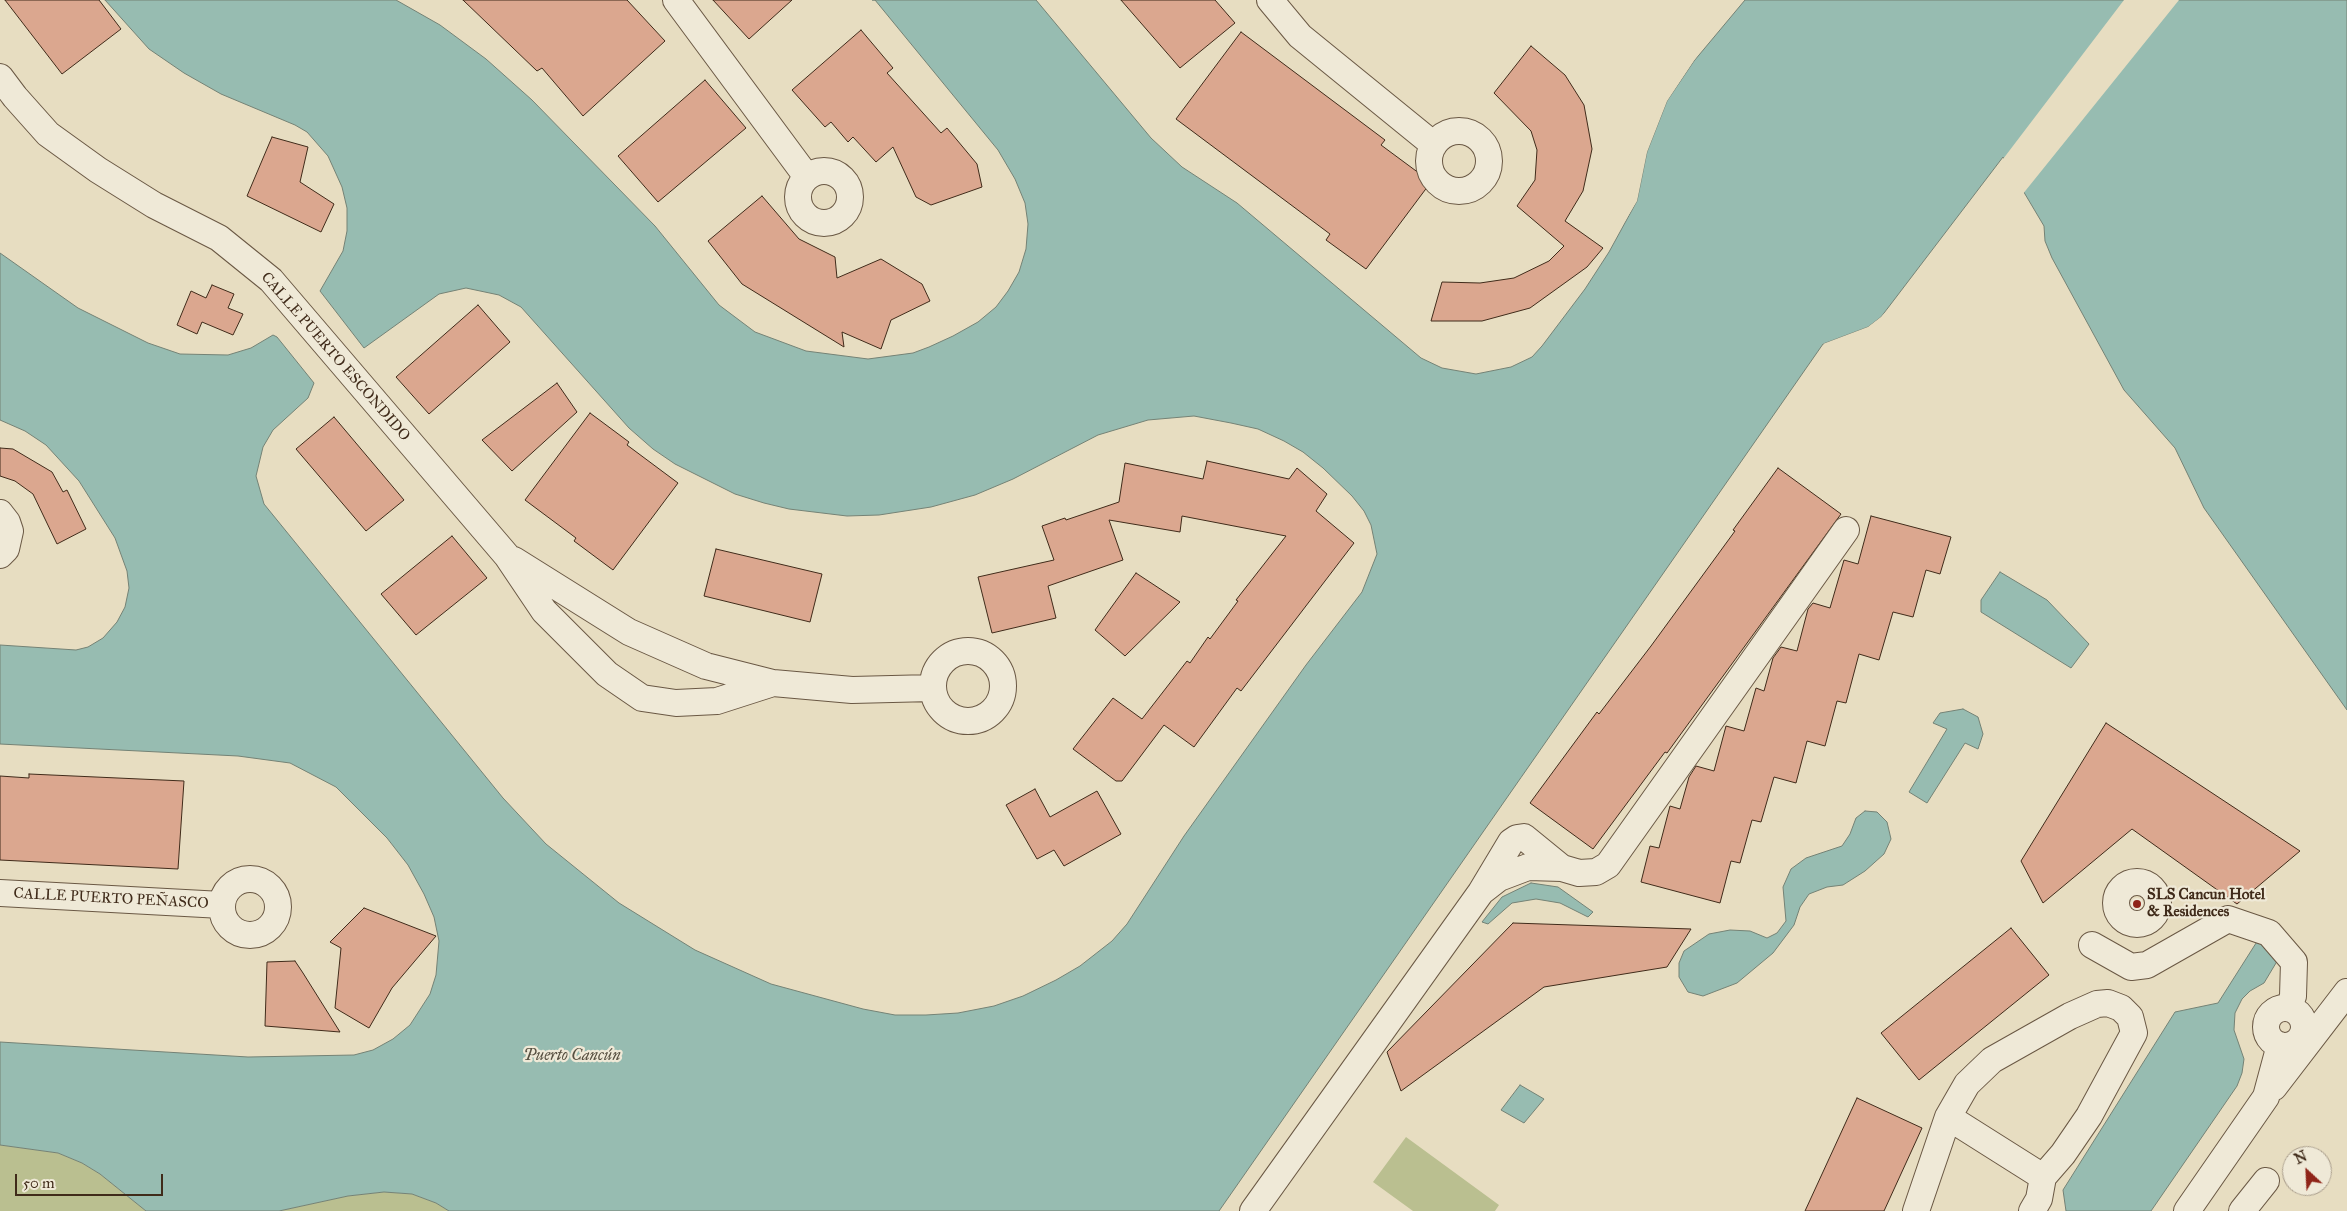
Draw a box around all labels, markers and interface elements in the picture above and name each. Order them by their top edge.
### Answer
street label: CALLE PUERTO ESCONDIDO [257,269,413,445]
street label: CALLE PUERTO PEÑASCO [13,885,209,913]
place label: SLS Cancun Hotel & Residences [2147,886,2265,921]
marker: SLS Cancun Hotel & Residences [2131,898,2143,910]
water label: Puerto Cancún [524,1046,620,1066]
north arrow [2282,1146,2332,1196]
text: N [2292,1148,2310,1168]
scale bar [18,1164,165,1196]
text: 50 m [23,1174,55,1192]

